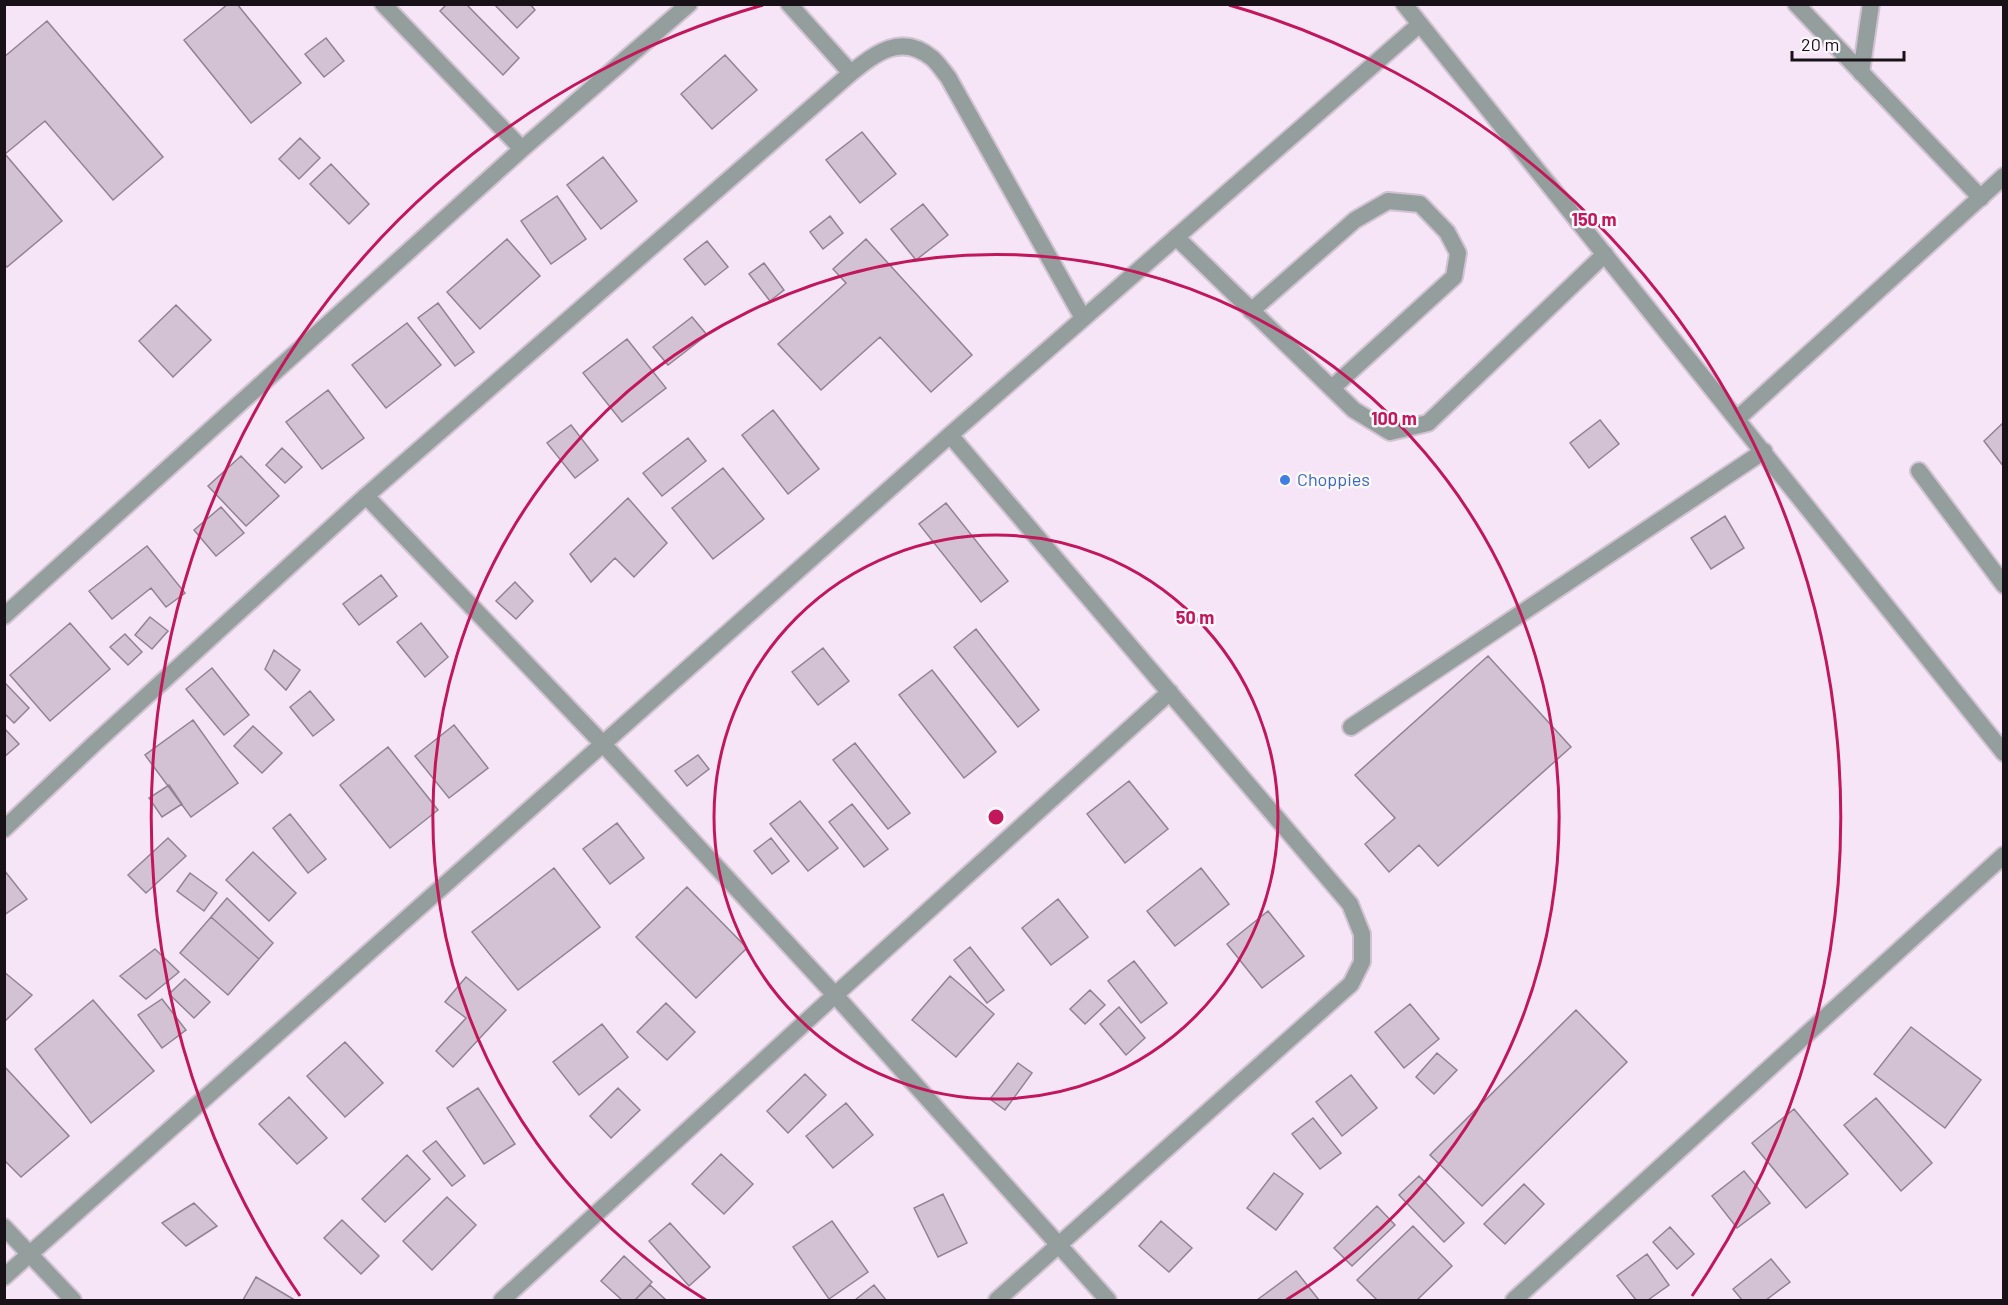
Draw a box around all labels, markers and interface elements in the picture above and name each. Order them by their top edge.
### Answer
scale bar [1792,24,1904,62]
text: 20 m [1801,33,1839,55]
text: 150 m [1572,208,1616,230]
text: 100 m [1371,407,1417,429]
place label: Choppies [1297,468,1370,490]
marker: Choppies [1278,473,1292,487]
text: 50 m [1176,606,1214,628]
centre of rings [986,807,1006,827]

